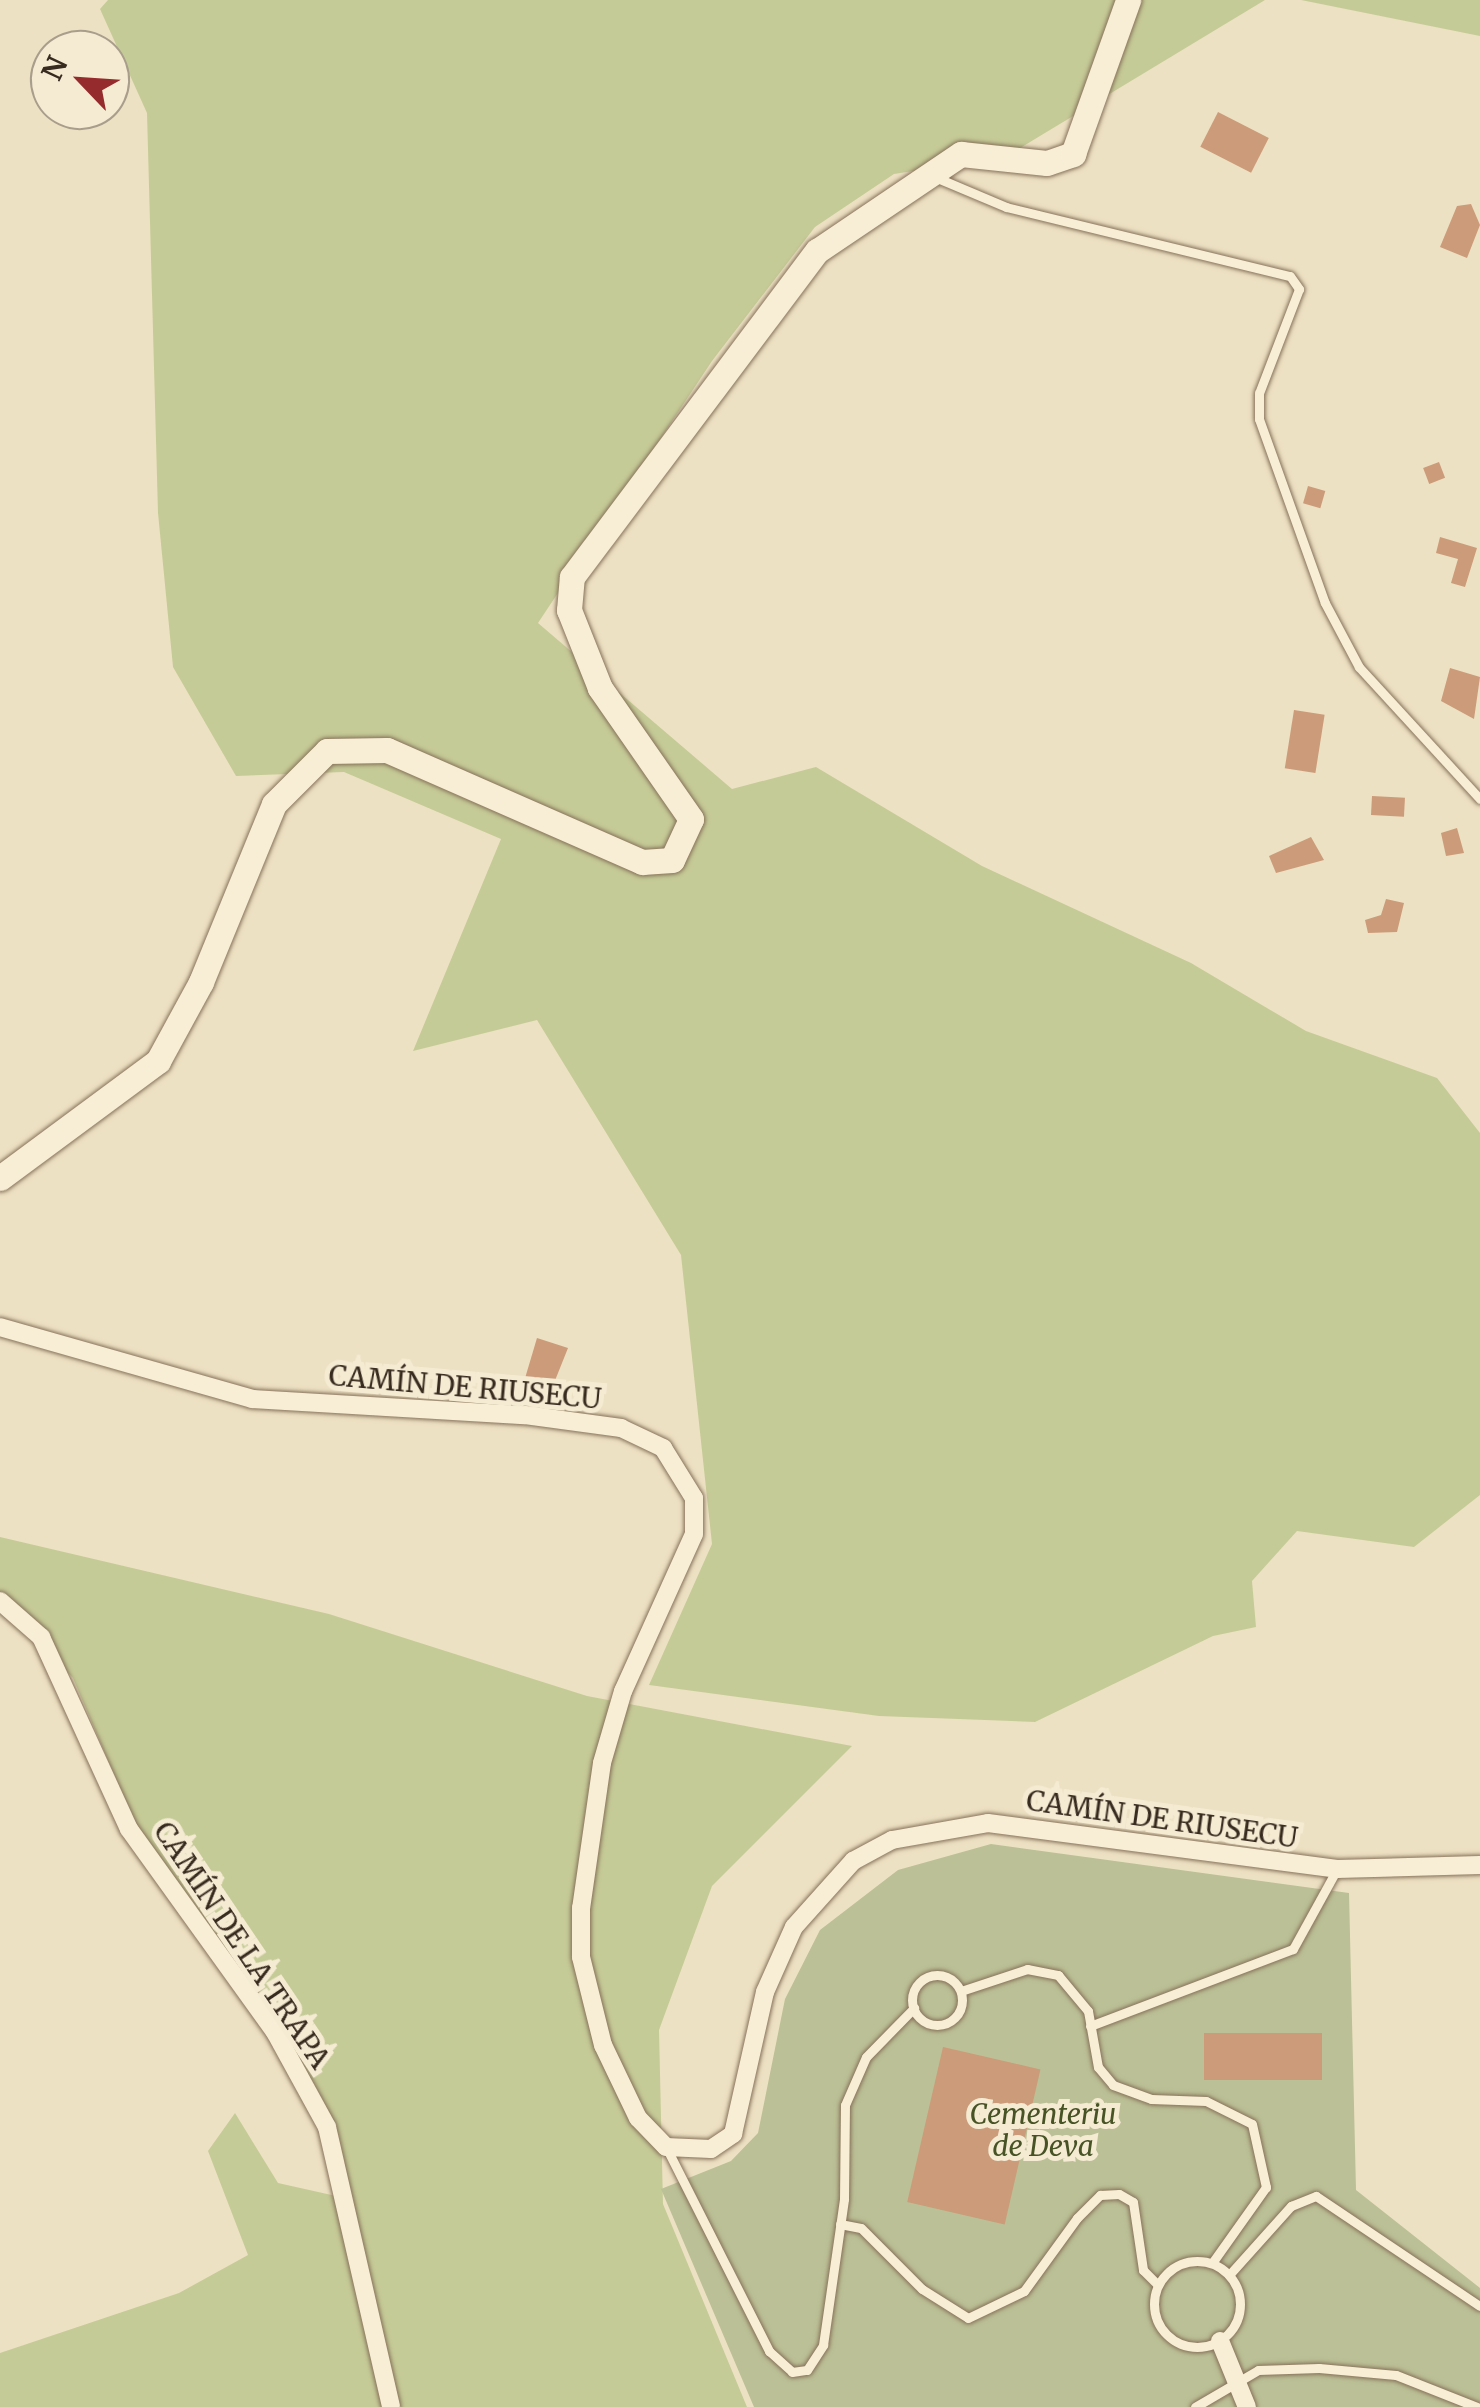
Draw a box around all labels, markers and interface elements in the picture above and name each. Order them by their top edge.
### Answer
north arrow [30,30,130,130]
text: N [34,51,76,86]
street label: CAMÍN DE RIUSECU [327,1358,603,1416]
street label: CAMÍN DE RIUSECU [1024,1783,1300,1855]
street label: CAMÍN DE LA TRAPA [147,1815,337,2075]
park label: Cementeriu de Deva [970,2097,1116,2163]

